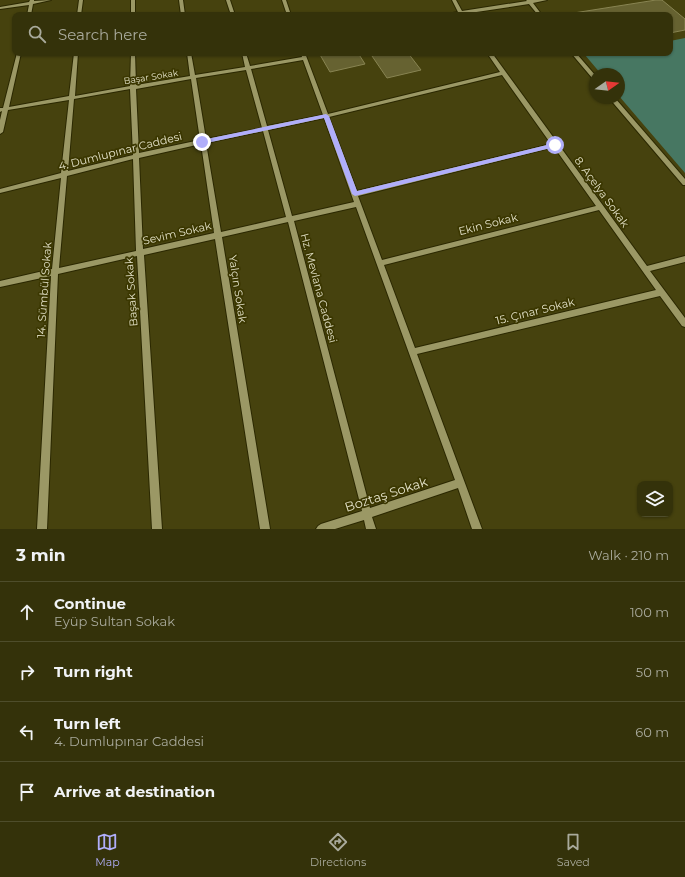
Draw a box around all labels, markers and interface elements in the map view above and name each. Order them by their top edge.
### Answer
search box [12,12,673,56]
icon: search [26,23,48,45]
text: Search here [58,25,147,44]
street label: Başar Sokak [123,67,180,86]
north arrow [589,68,625,104]
street label: 4. Dumlupınar Caddesi [57,129,183,173]
route end [193,133,211,151]
route start [546,136,564,154]
street label: 8. Açelya Sokak [572,154,633,230]
street label: Ekin Sokak [457,210,519,238]
street label: Sevim Sokak [141,218,213,248]
street label: Hz. Mevlana Caddesi [298,232,340,344]
street label: 14. Sümbül Sokak [34,241,54,339]
street label: Yalçın Sokak [226,254,250,324]
street label: Başak Sokak [122,257,140,327]
street label: 15. Çınar Sokak [494,294,576,328]
street label: Boztaş Sokak [343,473,430,515]
map controls [637,481,673,517]
button: layers [637,481,673,517]
text: 3 min [16,545,66,565]
text: Walk · 210 m [588,547,669,563]
text: Continue [54,594,126,613]
icon: ahead [16,601,38,623]
text: 100 m [630,604,669,620]
text: Eyüp Sultan Sokak [54,613,175,629]
icon: right [16,661,38,683]
text: Turn right [54,662,133,681]
text: 50 m [636,664,669,680]
text: Turn left [54,714,121,733]
icon: left [16,721,38,743]
text: 60 m [635,724,669,740]
text: 4. Dumlupınar Caddesi [54,733,204,749]
icon: arrive [16,781,38,803]
text: Arrive at destination [54,782,215,801]
tab: Map [95,831,120,869]
tab: Directions [310,831,366,869]
tab: Saved [557,831,590,869]

